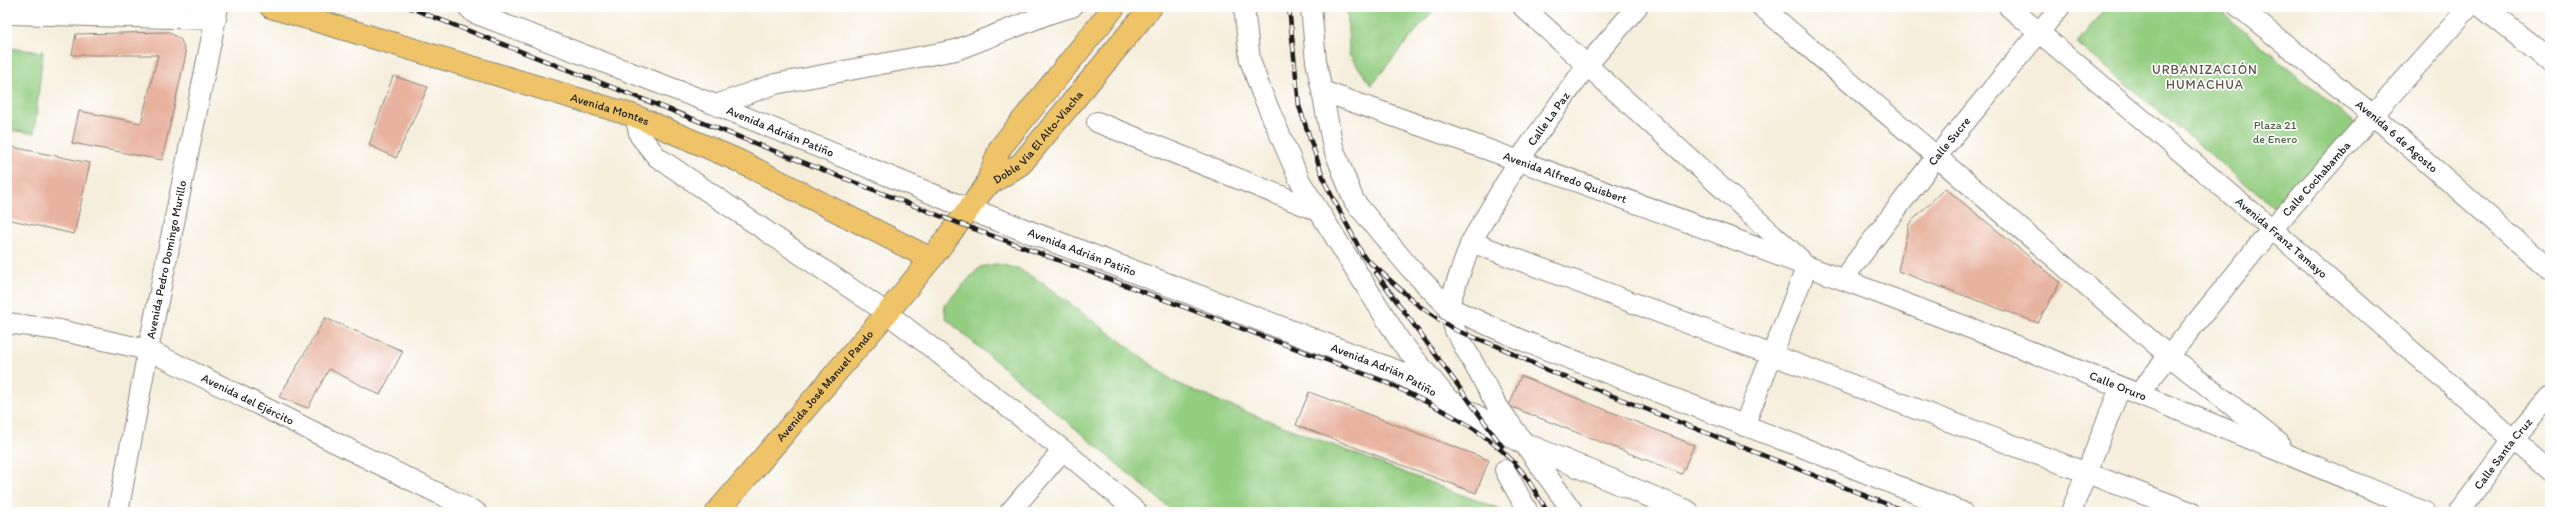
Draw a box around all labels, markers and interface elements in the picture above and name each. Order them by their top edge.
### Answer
district label: URBANIZACIÓN HUMACHUA [2152,62,2258,92]
street label: Doble Vía El Alto-Viacha [990,87,1086,187]
street label: Calle La Paz [1525,89,1573,148]
street label: Avenida Montes [569,90,651,128]
street label: Avenida 6 de Agosto [2353,97,2441,176]
street label: Avenida Adrián Patiño [725,103,836,160]
street label: Calle Sucre [1925,114,1973,168]
park label: Plaza 21 de Enero [2253,118,2297,146]
street label: Calle Cochabamba [2279,138,2354,220]
street label: Avenida Alfredo Quisbert [1501,149,1629,206]
street label: Avenida Pedro Domingo Murillo [143,179,189,340]
street label: Avenida Franz Tamayo [2233,194,2330,281]
street label: Avenida Adrián Patiño [1026,225,1138,279]
street label: Avenida José Manuel Pando [773,327,876,444]
street label: Avenida Adrián Patiño [1329,340,1439,399]
street label: Calle Oruro [2087,368,2149,404]
street label: Avenida del Ejército [199,371,296,428]
street label: Calle Santa Cruz [2471,415,2535,492]

